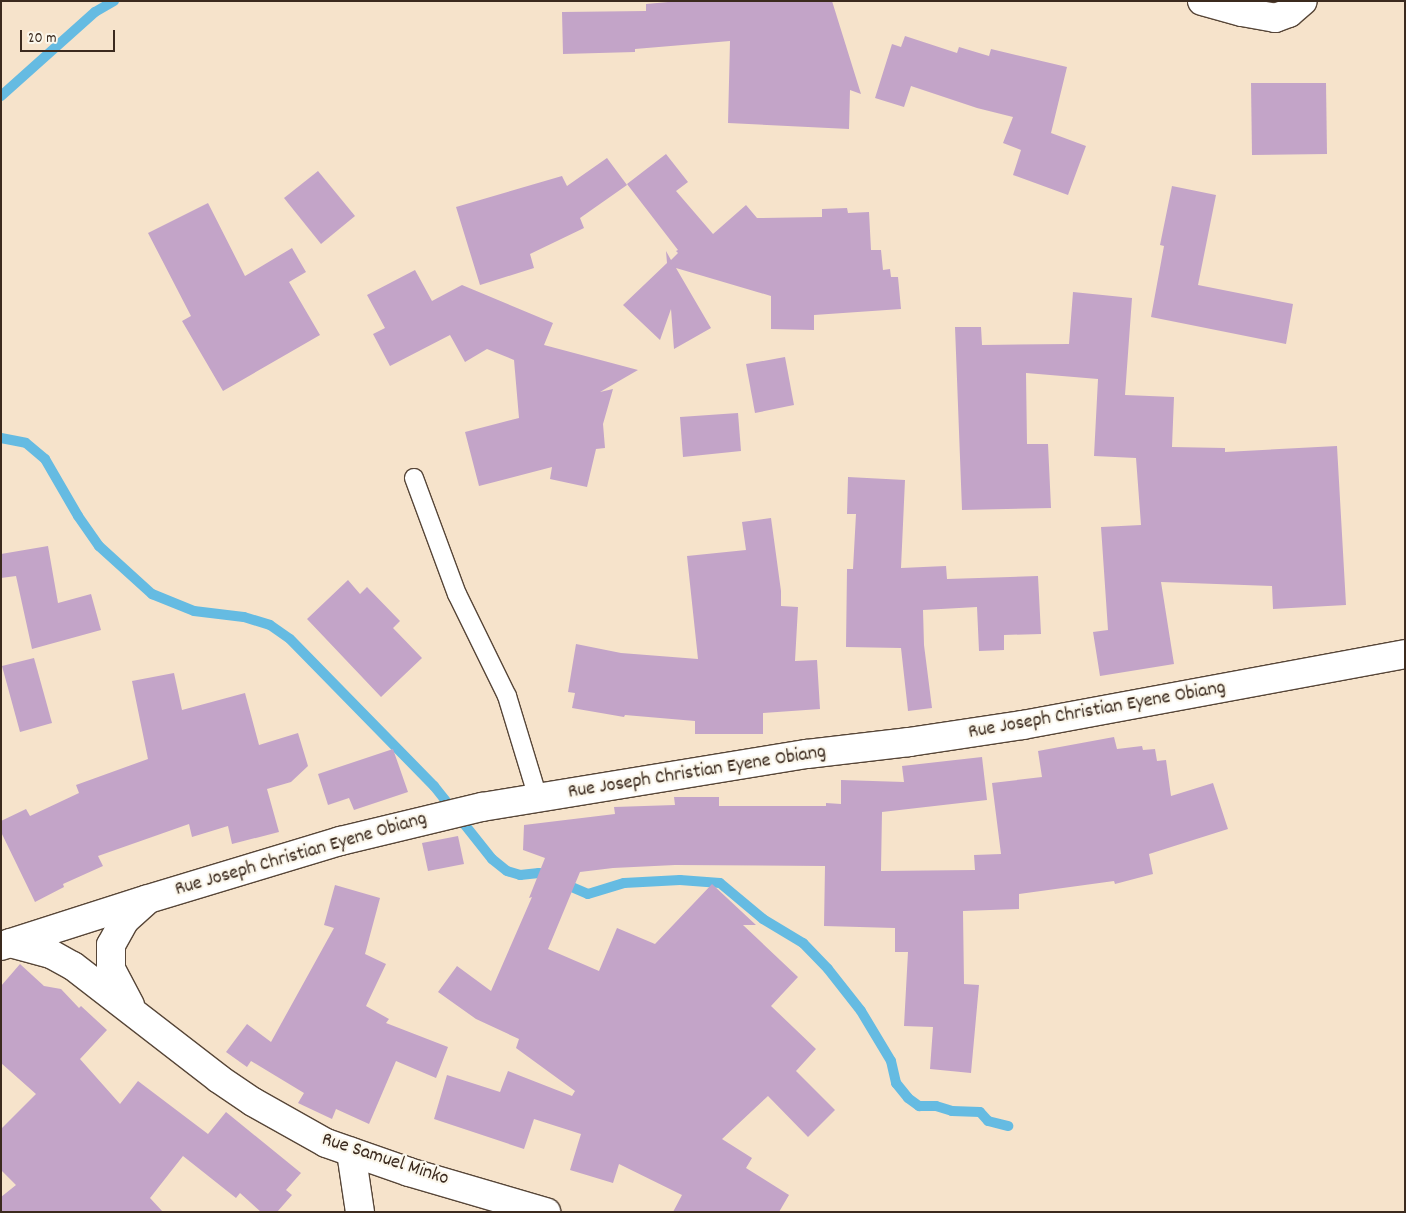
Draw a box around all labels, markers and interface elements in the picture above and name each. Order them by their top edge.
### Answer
scale bar [22,20,118,52]
text: 20 m [28,28,56,50]
street label: Rue Joseph Christian Eyene Obiang [967,677,1227,745]
street label: Rue Joseph Christian Eyene Obiang [566,741,828,805]
street label: Rue Joseph Christian Eyene Obiang [172,808,430,902]
street label: Rue Samuel Minko [318,1128,452,1192]

